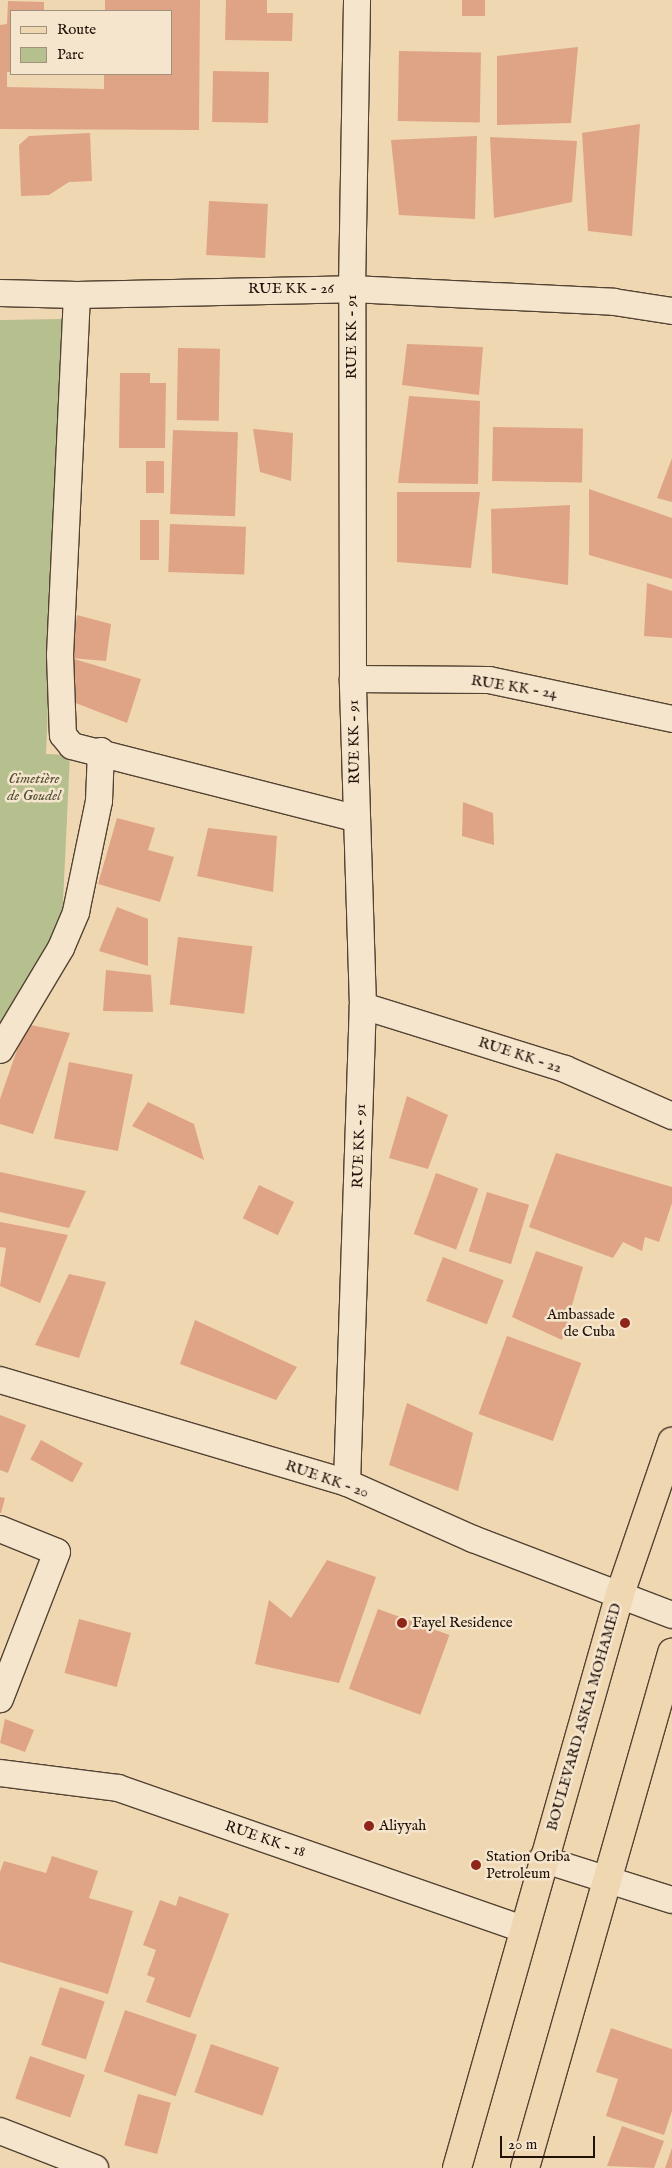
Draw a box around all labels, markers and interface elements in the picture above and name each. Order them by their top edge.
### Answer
legend [10,10,172,75]
text: Route [57,20,96,39]
text: Parc [57,45,84,64]
street label: RUE KK - 26 [248,280,334,298]
street label: RUE KK - 91 [343,295,361,379]
street label: RUE KK - 24 [470,671,558,703]
street label: RUE KK - 91 [344,700,364,784]
park label: Cimetière de Goudel [7,769,61,804]
street label: RUE KK - 22 [476,1033,564,1077]
street label: RUE KK - 91 [349,1103,369,1189]
place label: Ambassade de Cuba [547,1305,615,1340]
marker: Ambassade de Cuba [619,1317,631,1329]
street label: RUE KK - 20 [283,1456,371,1502]
street label: BOULEVARD ASKIA MOHAMED [543,1601,625,1833]
place label: Fayel Residence [412,1614,513,1632]
marker: Fayel Residence [396,1617,408,1629]
street label: RUE KK - 18 [222,1817,308,1861]
place label: Aliyyah [379,1817,426,1835]
marker: Aliyyah [363,1820,375,1832]
place label: Station Oriba Petroleum [486,1847,570,1882]
marker: Station Oriba Petroleum [470,1859,482,1871]
scale bar [502,2126,597,2158]
text: 20 m [508,2135,537,2154]

